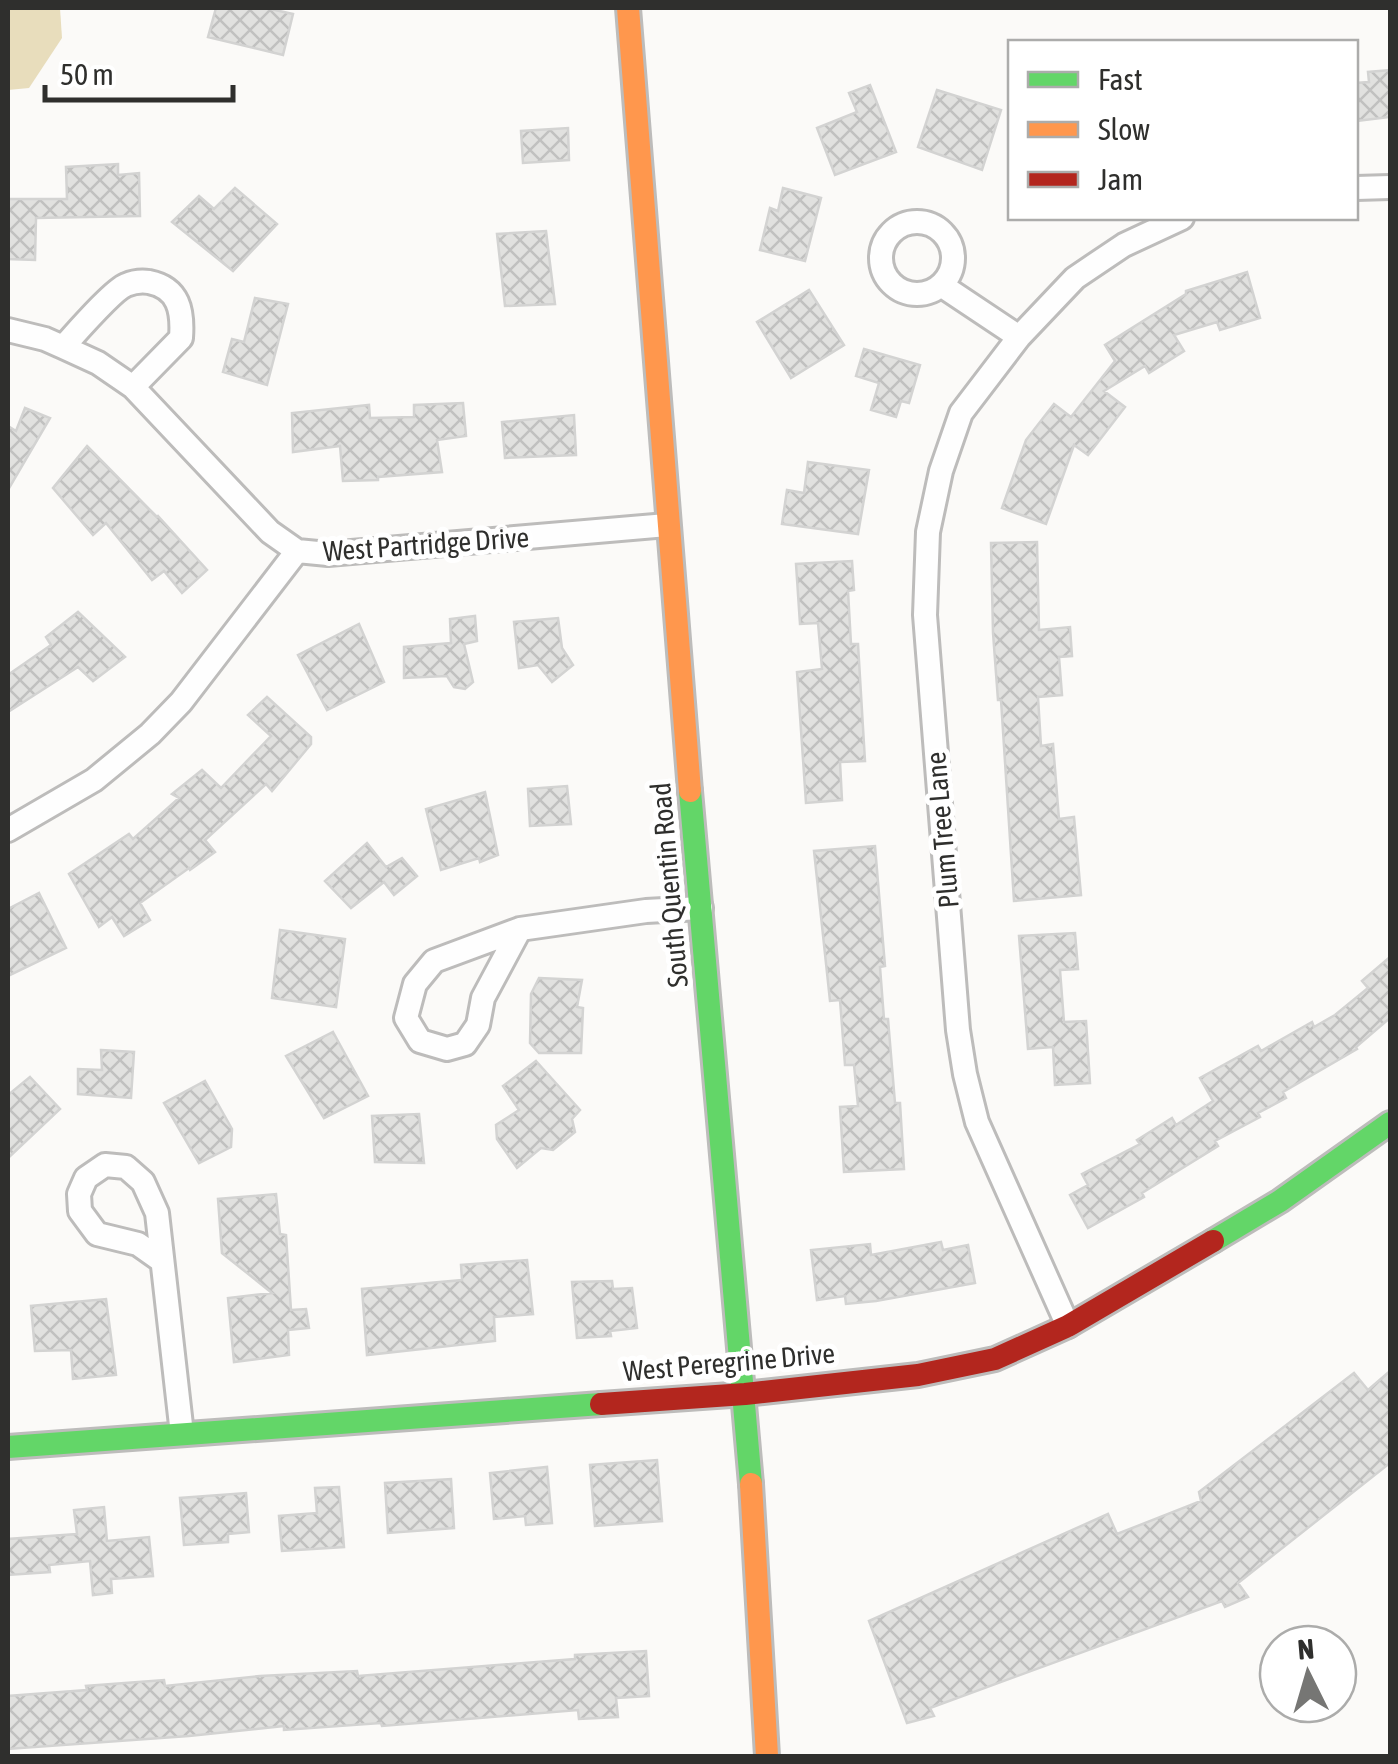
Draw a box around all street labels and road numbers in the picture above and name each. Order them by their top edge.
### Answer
street label: West Partridge Drive [322,521,530,567]
street label: Plum Tree Lane [919,750,965,910]
street label: South Quentin Road [644,781,694,989]
street label: West Peregrine Drive [622,1337,836,1387]

